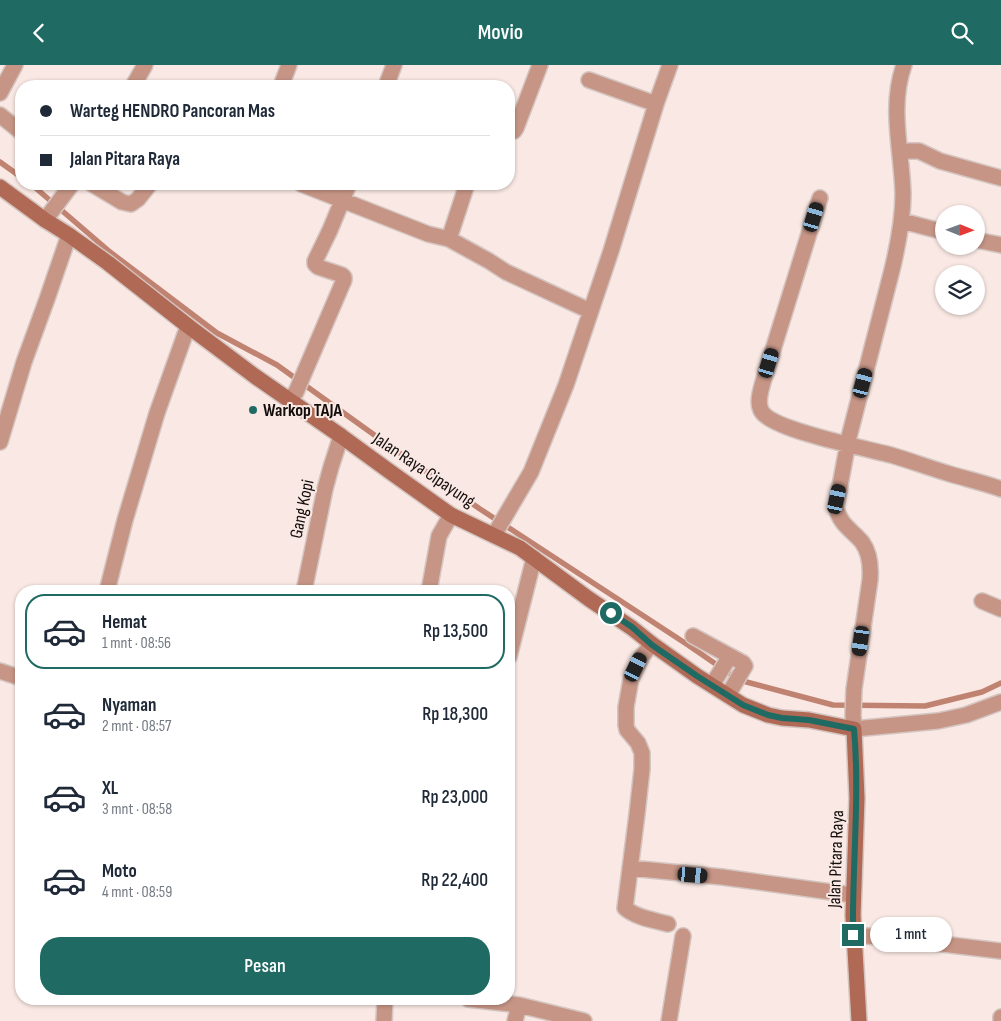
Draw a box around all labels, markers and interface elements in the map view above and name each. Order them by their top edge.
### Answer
icon: back [25,19,53,47]
text: Movio [478,19,523,46]
icon: search [948,19,976,47]
text: Warteg HENDRO Pancoran Mas [70,100,275,123]
text: Jalan Pitara Raya [70,148,180,171]
car [802,200,825,234]
north arrow [935,205,985,255]
map controls [935,205,985,315]
button: layers [935,265,985,315]
car [757,346,780,380]
car [851,367,874,399]
place label: Warkop TAJA [263,400,343,421]
marker: Warkop TAJA [247,404,259,416]
street label: Jalan Raya Cipayung [368,428,479,512]
street label: Gang Kopi [286,478,318,540]
car [826,483,847,515]
route start [600,602,622,624]
icon: car [42,609,87,654]
text: Hemat [102,611,147,634]
text: Rp 13,500 [423,620,488,643]
car [851,625,870,657]
text: 1 mnt · 08:56 [102,634,171,653]
car [622,650,649,684]
icon: car [42,692,87,737]
text: Nyaman [102,694,156,717]
text: Rp 18,300 [422,703,488,726]
text: 2 mnt · 08:57 [102,717,171,736]
icon: car [42,775,87,820]
text: XL [102,777,118,800]
text: Rp 23,000 [421,786,488,809]
text: 3 mnt · 08:58 [102,800,172,819]
street label: Jalan Pitara Raya [824,810,848,909]
icon: car [42,858,87,903]
text: Moto [102,860,137,883]
car [677,866,708,884]
text: Rp 22,400 [421,869,488,892]
text: 4 mnt · 08:59 [102,883,172,902]
callout: 1 mnt [870,917,953,953]
route end [842,924,864,946]
text: 1 mnt [895,925,927,944]
button: Pesan [40,937,490,995]

